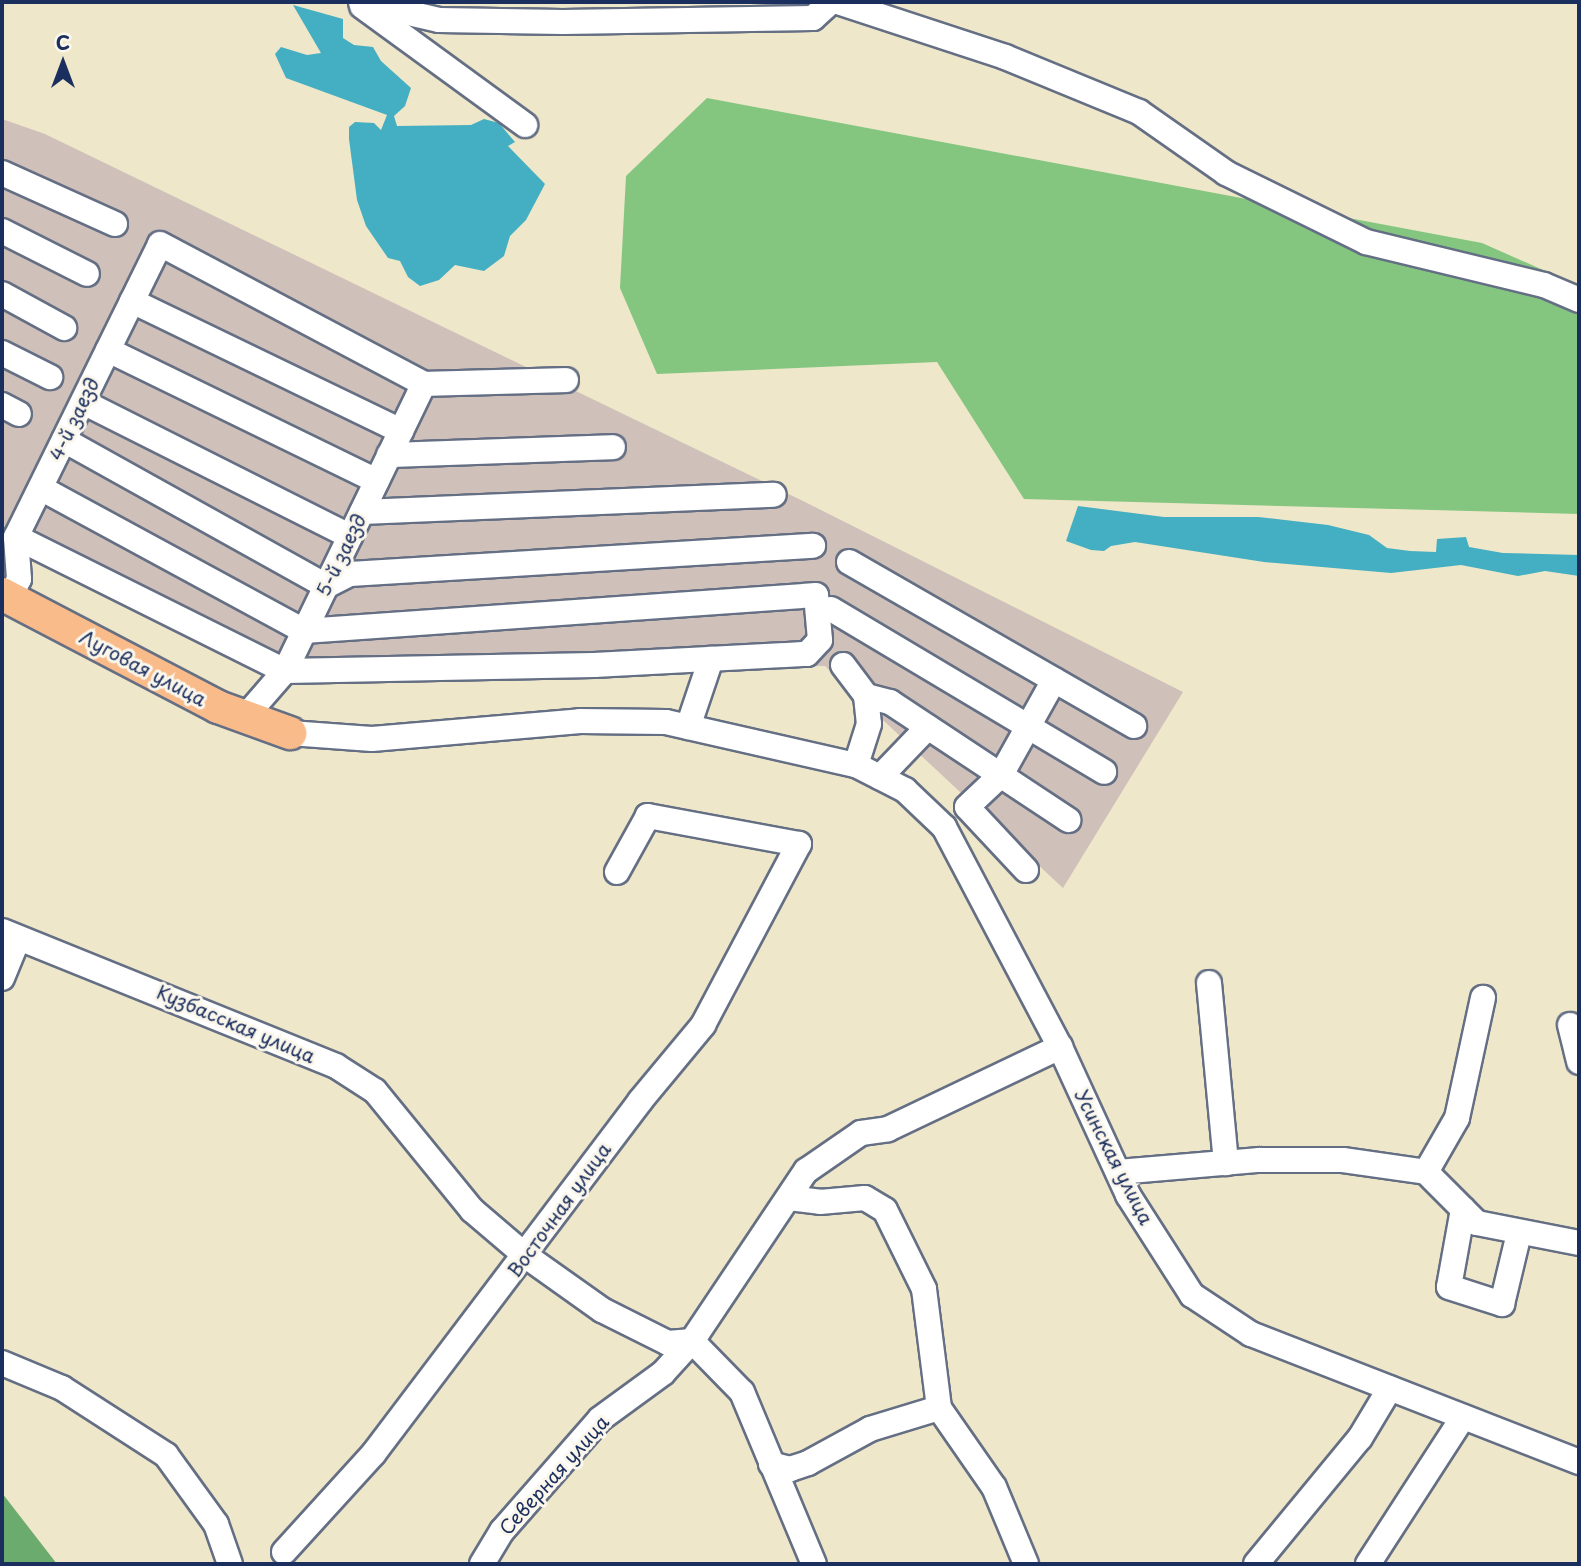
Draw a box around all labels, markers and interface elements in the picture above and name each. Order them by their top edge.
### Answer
north arrow [28,28,98,98]
text: С [56,28,70,56]
street label: 4-й заезд [44,373,104,465]
street label: 5-й заезд [311,509,371,601]
street label: Луговая улица [76,625,210,711]
street label: Кузбасская улица [153,980,319,1068]
street label: Усинская улица [1070,1085,1158,1229]
street label: Восточная улица [502,1138,616,1282]
street label: Северная улица [494,1410,614,1540]

